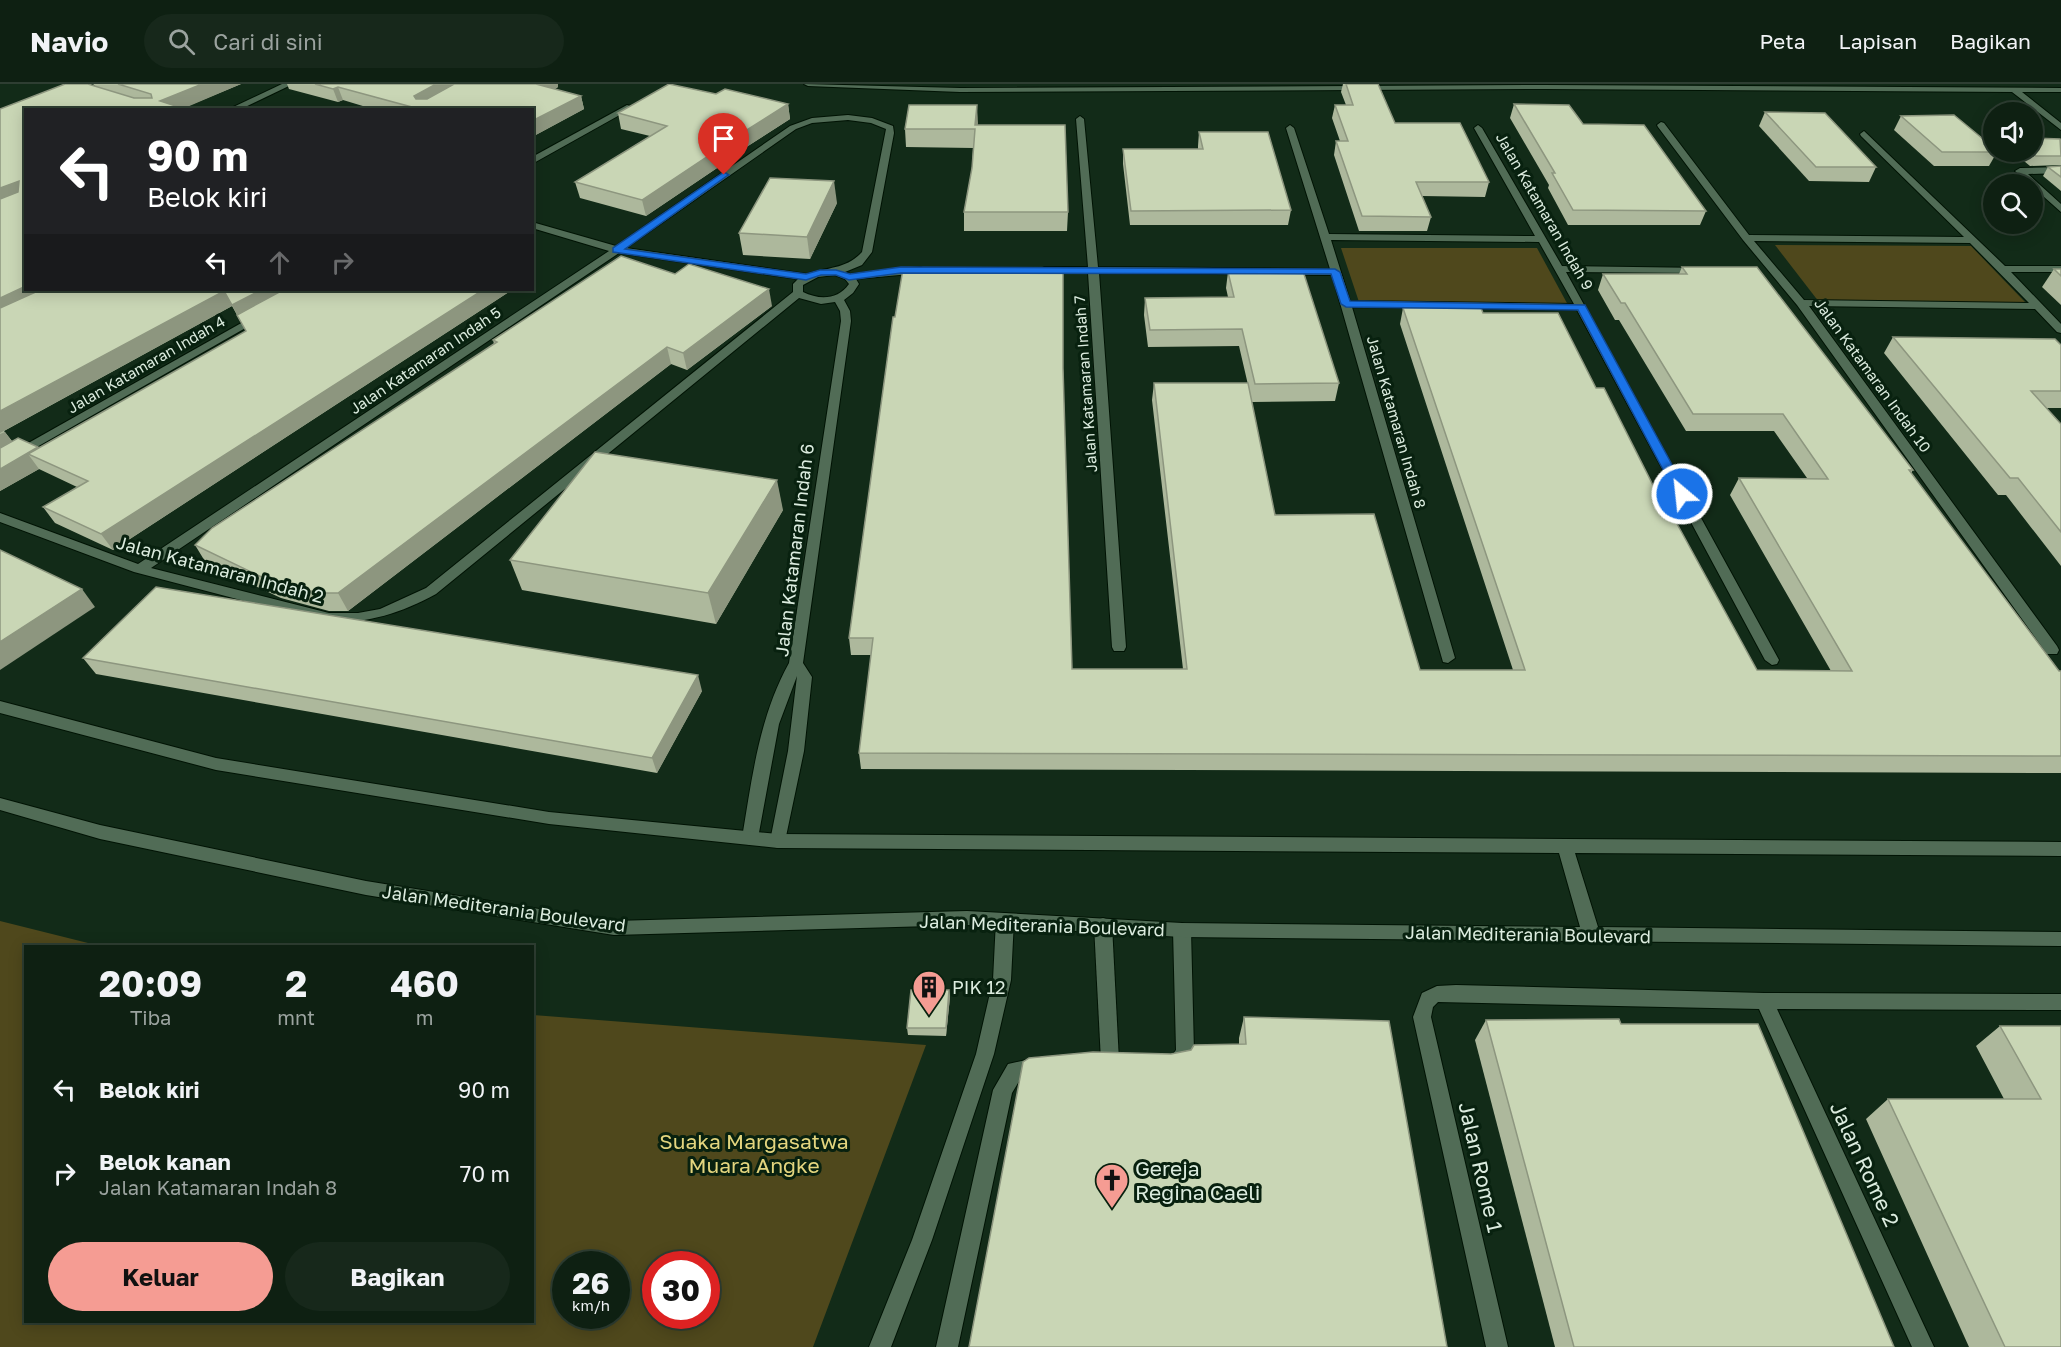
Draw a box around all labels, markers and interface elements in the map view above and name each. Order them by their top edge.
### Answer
search box [144,14,564,68]
text: Navio [30,25,108,58]
icon: search [165,25,198,58]
text: Cari di sini [213,28,323,55]
text: Peta [1760,28,1806,54]
text: Lapisan [1839,28,1917,54]
text: Bagikan [1950,28,2031,54]
map controls [1983,102,2043,234]
button: sound [1983,102,2043,162]
pin [698,113,749,175]
icon: arrive [707,122,740,155]
street label: Jalan Katamaran Indah 9 [1493,129,1597,293]
text: 90 m [147,130,248,180]
icon: left [48,132,126,210]
button: search [1983,174,2043,234]
text: Belok kiri [147,181,268,213]
icon: left [200,246,233,279]
icon: ahead [263,246,296,279]
icon: right [326,246,359,279]
street label: Jalan Katamaran Indah 10 [1811,294,1935,456]
street label: Jalan Katamaran Indah 7 [1070,295,1100,473]
street label: Jalan Katamaran Indah 5 [346,303,504,417]
street label: Jalan Katamaran Indah 4 [64,312,228,416]
street label: Jalan Katamaran Indah 8 [1364,334,1430,510]
street label: Jalan Katamaran Indah 6 [770,442,818,658]
position arrow [1650,462,1714,526]
street label: Jalan Katamaran Indah 2 [114,531,326,607]
street label: Jalan Mediterania Boulevard [381,880,627,936]
street label: Jalan Mediterania Boulevard [919,910,1165,940]
street label: Jalan Mediterania Boulevard [1405,921,1651,947]
text: 20:09 [99,962,202,1005]
text: 2 [285,962,307,1005]
text: 460 [390,962,459,1005]
building icon: PIK 12 [911,969,947,1016]
place label: PIK 12 [952,976,1006,998]
text: Tiba [130,1005,171,1029]
text: mnt [277,1005,315,1029]
text: m [416,1005,433,1029]
icon: left [48,1073,81,1106]
text: Belok kiri [99,1076,200,1103]
text: 90 m [458,1076,510,1103]
street label: Jalan Rome 2 [1825,1097,1905,1231]
street label: Jalan Rome 1 [1453,1099,1509,1235]
park label: Suaka Margasatwa Muara Angke [659,1128,849,1178]
text: Belok kanan [99,1148,231,1175]
place label: Gereja Regina Caeli [1135,1155,1261,1205]
icon: right [48,1157,81,1190]
text: 70 m [460,1160,510,1187]
church icon: Gereja Regina Caeli [1094,1162,1130,1209]
text: Jalan Katamaran Indah 8 [99,1175,337,1199]
button: Keluar [48,1242,273,1311]
button: Bagikan [285,1242,510,1311]
speed limit sign: 30 [642,1251,720,1329]
text: 26 [572,1265,610,1301]
text: km/h [572,1296,610,1314]

